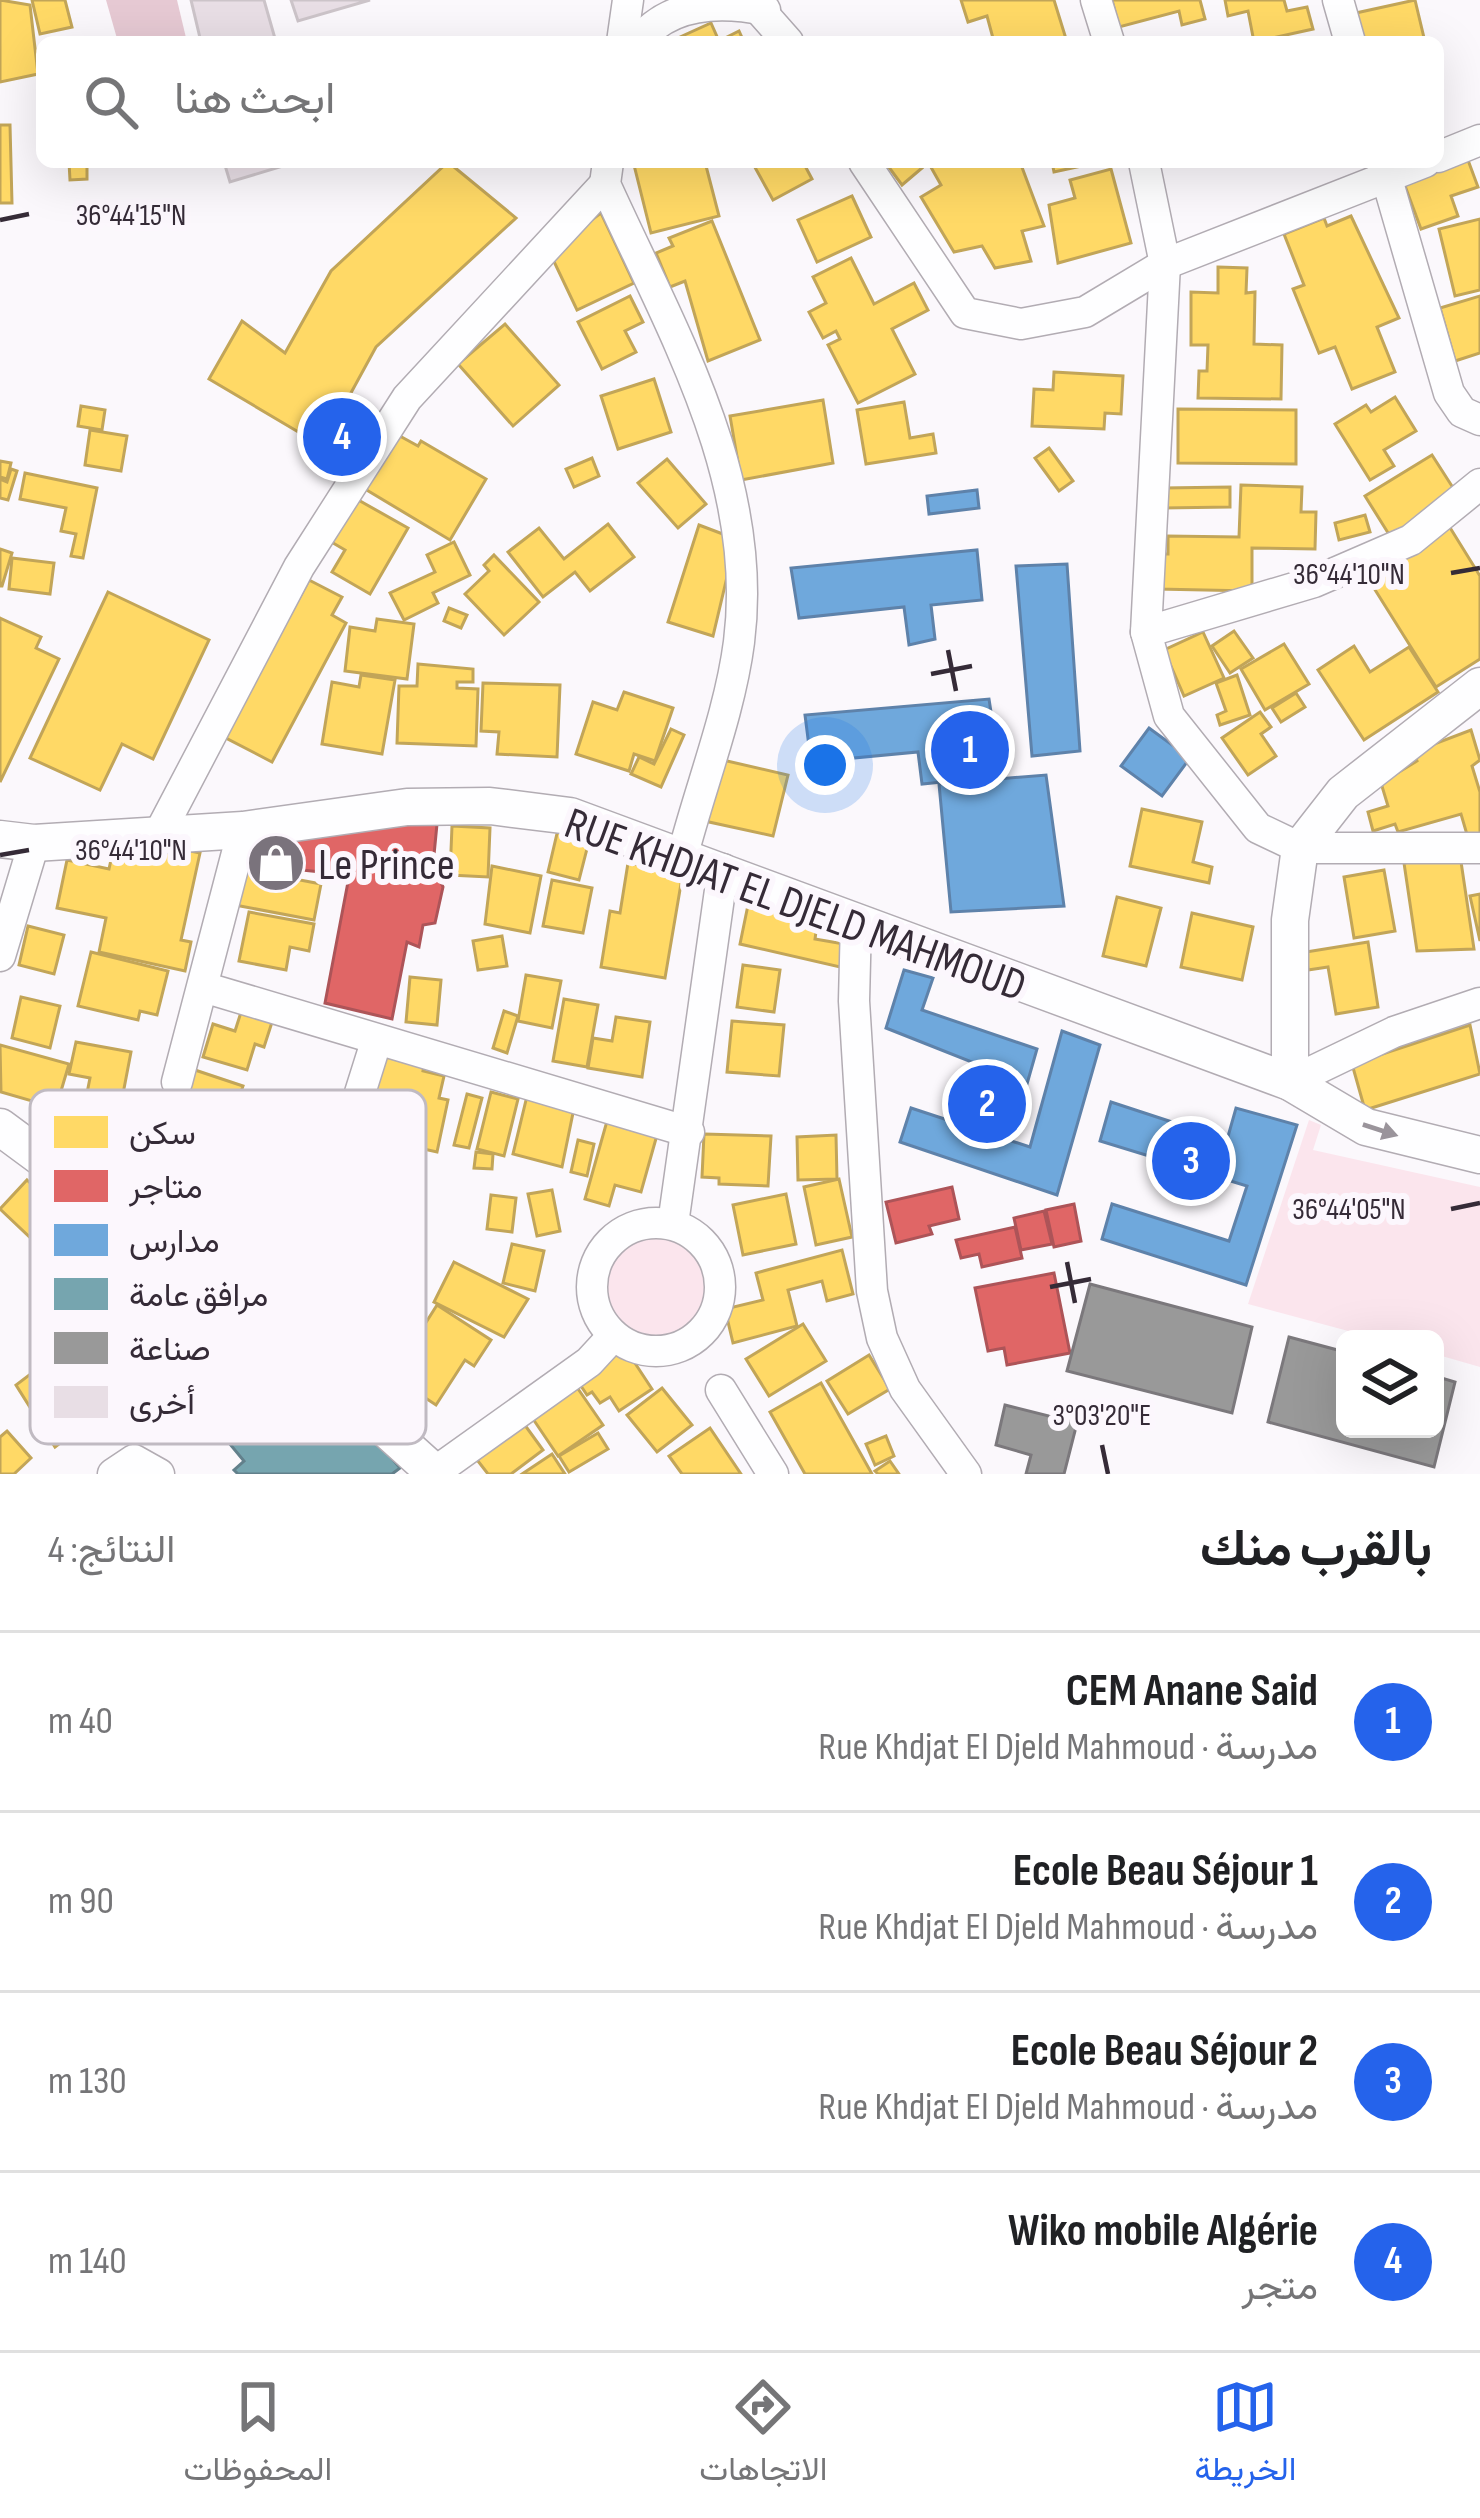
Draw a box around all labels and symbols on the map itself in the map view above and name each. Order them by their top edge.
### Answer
text: 36°44'15"N [76,198,186,234]
pin: 4 [303,392,381,482]
text: 36°44'10"N [1293,557,1405,593]
pin: 1 [931,705,1009,795]
your location [795,735,855,795]
street label: RUE KHDJAT EL DJELD MAHMOUD [557,796,1033,1014]
shop icon: Le Prince [245,832,307,894]
text: 36°44'10"N [75,833,187,869]
place label: Le Prince [318,838,455,893]
pin: 2 [948,1059,1026,1149]
legend [30,1090,426,1444]
text: سكن [129,1114,196,1154]
pin: 3 [1152,1116,1230,1206]
one-way arrow [1363,1122,1399,1141]
text: متاجر [128,1168,203,1208]
text: 36°44'05"N [1292,1192,1406,1228]
text: مدارس [129,1222,220,1262]
text: مرافق عامة [129,1276,268,1316]
text: صناعة [129,1330,211,1370]
text: أخرى [129,1384,195,1424]
text: 3°03'20"E [1053,1398,1151,1434]

